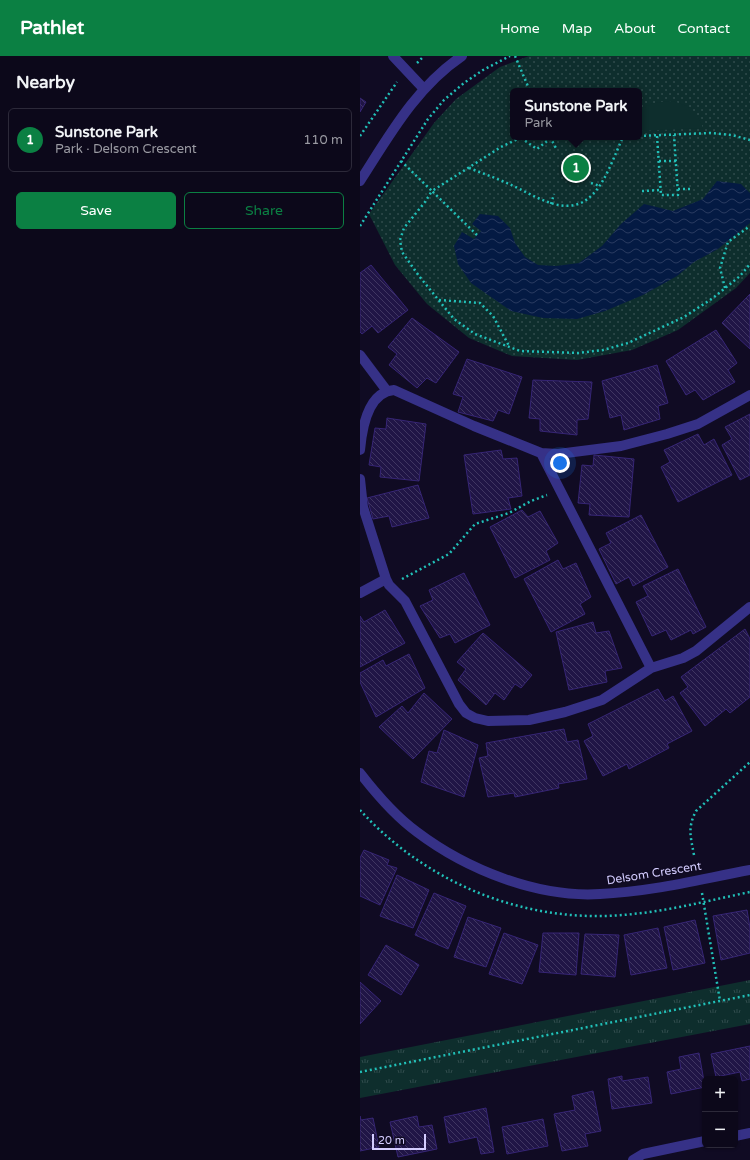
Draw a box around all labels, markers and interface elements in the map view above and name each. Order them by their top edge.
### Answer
text: Pathlet [20,17,84,39]
text: Home [500,20,540,37]
text: Map [562,20,592,37]
text: About [614,20,656,37]
text: Contact [678,20,730,37]
text: Nearby [16,72,75,93]
popup [510,88,642,140]
text: Sunstone Park [525,97,627,115]
text: Park [525,115,552,131]
text: Sunstone Park [55,123,158,141]
text: 1 [26,132,34,148]
text: 110 m [303,132,343,148]
text: Park · Delsom Crescent [55,141,197,157]
pin: 1 [563,153,589,183]
button: Save [16,192,176,229]
button: Share [184,192,344,229]
your location [550,453,570,473]
street label: Delsom Crescent [606,859,703,887]
map controls [702,1076,738,1148]
button: + [702,1076,738,1112]
button: − [702,1112,738,1148]
scale bar [372,1132,426,1151]
text: 20 m [378,1134,405,1147]

